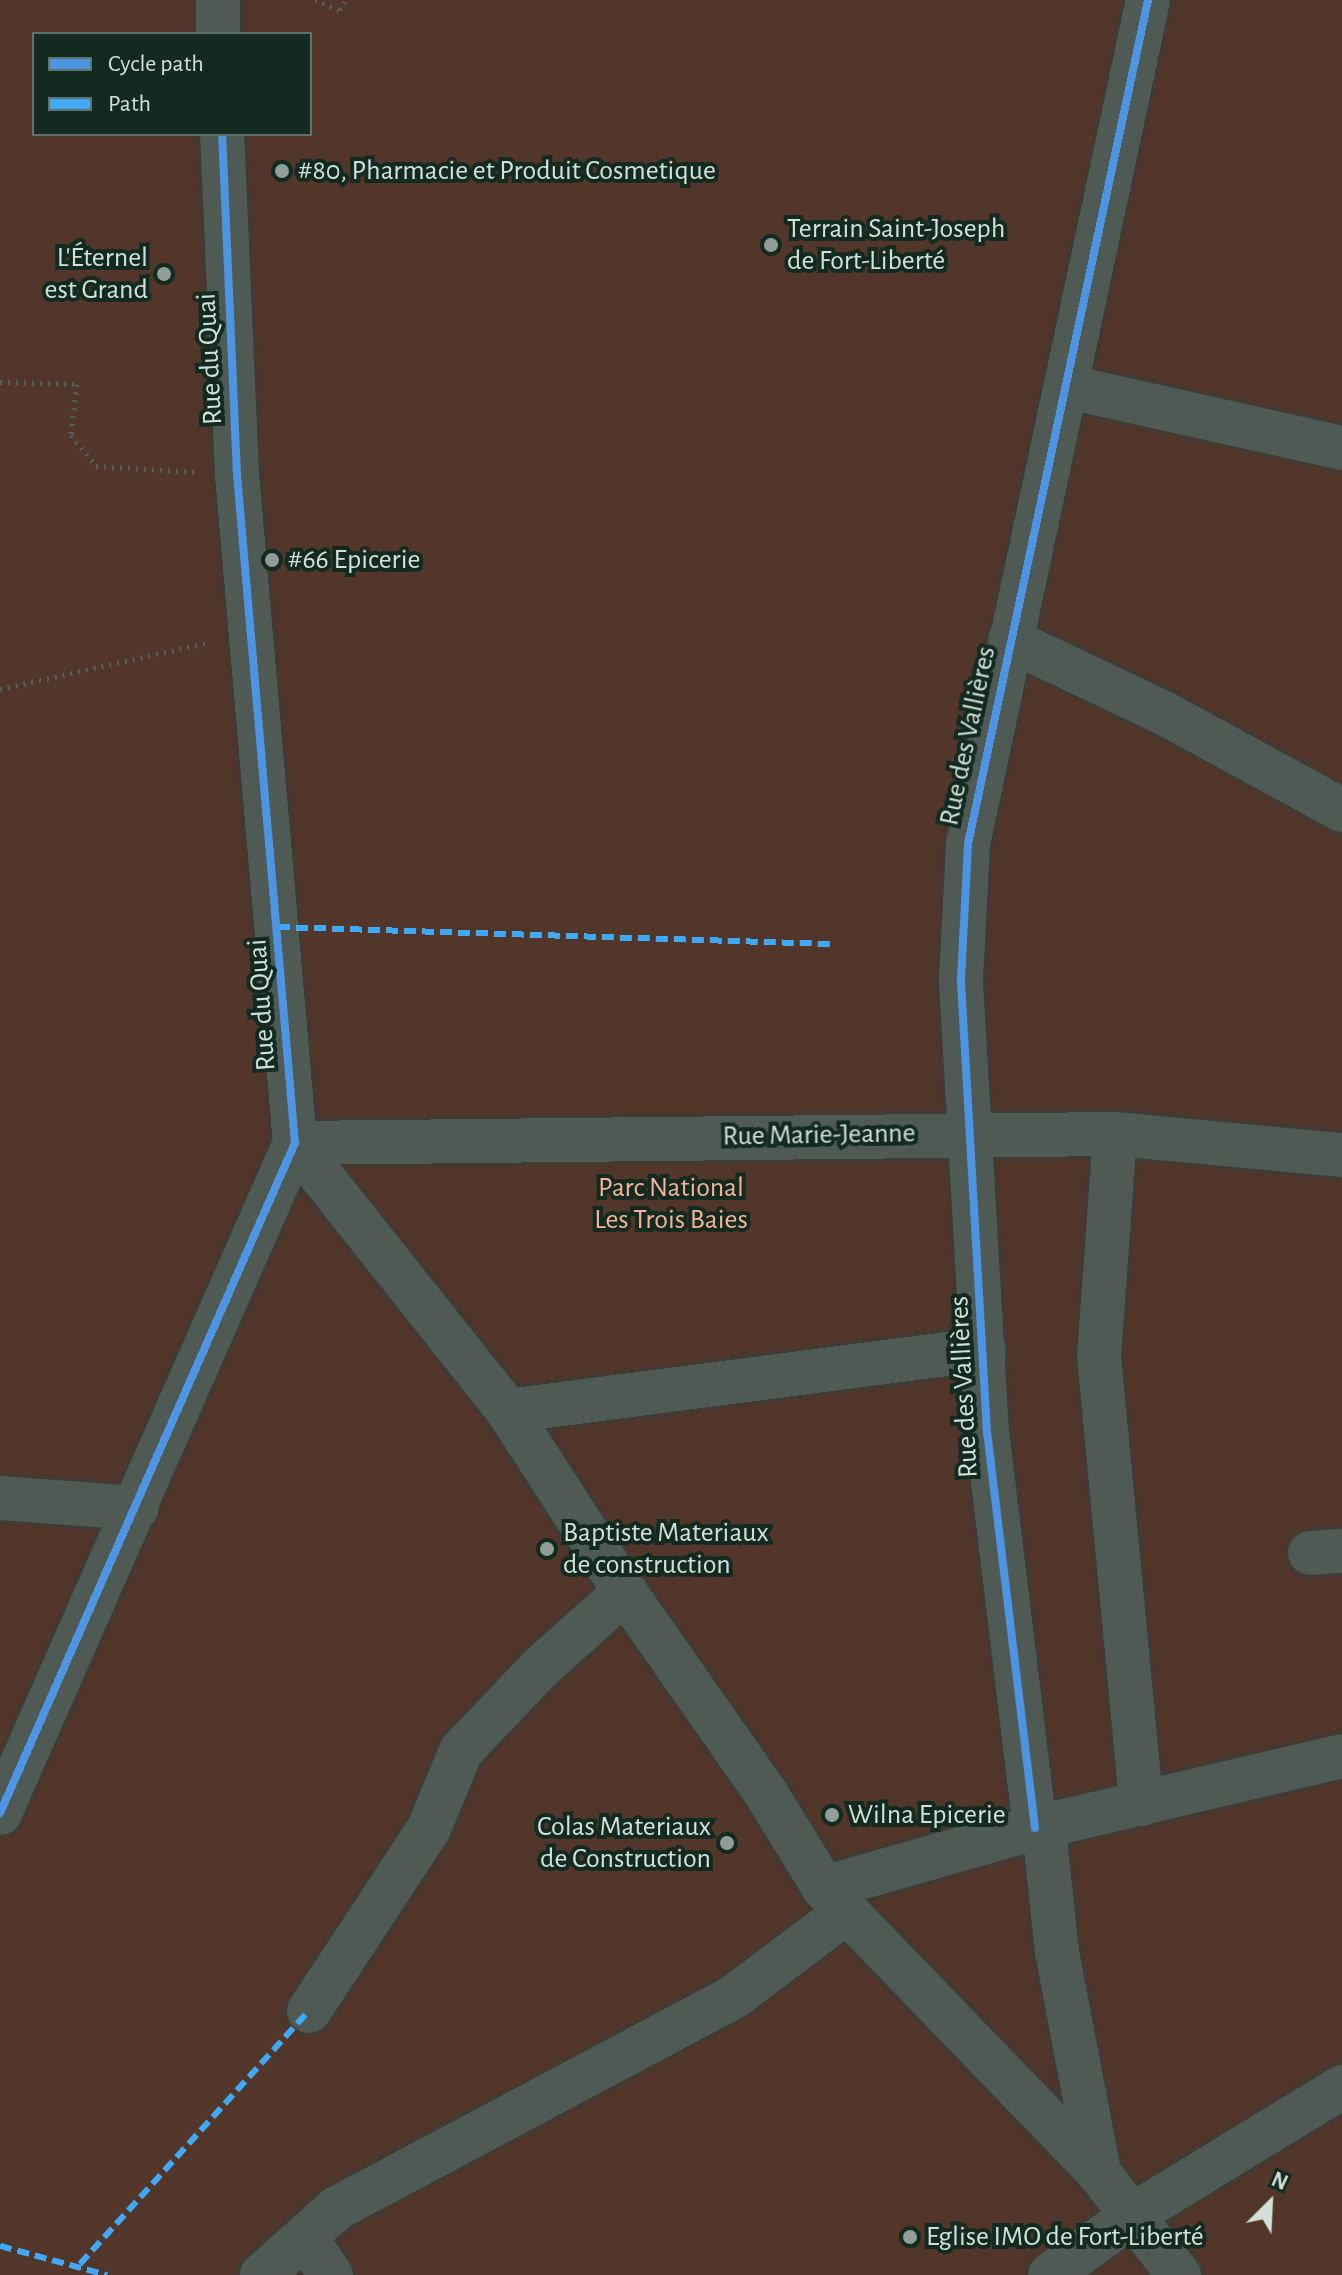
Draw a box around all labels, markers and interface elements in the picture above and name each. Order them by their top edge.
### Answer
legend [32,32,312,136]
text: Cycle path [108,52,204,76]
text: Path [108,92,151,116]
place label: #80, Pharmacie et Produit Cosmetique [298,154,716,188]
marker: #80, Pharmacie et Produit Cosmetique [273,162,291,180]
place label: Terrain Saint-Joseph de Fort-Liberté [787,212,1005,278]
marker: Terrain Saint-Joseph de Fort-Liberté [762,236,780,254]
place label: L'Éternel est Grand [45,241,148,307]
marker: L'Éternel est Grand [155,265,173,283]
street label: Rue du Quai [190,292,230,426]
place label: #66 Epicerie [288,543,420,577]
marker: #66 Epicerie [263,551,281,569]
street label: Rue des Vallières [933,643,1003,829]
street label: Rue du Quai [241,938,283,1072]
street label: Rue Marie-Jeanne [722,1117,916,1153]
park label: Parc National Les Trois Baies [594,1171,748,1237]
street label: Rue des Vallières [942,1295,986,1479]
place label: Baptiste Materiaux de construction [563,1516,769,1582]
marker: Baptiste Materiaux de construction [538,1540,556,1558]
place label: Wilna Epicerie [848,1798,1006,1832]
marker: Wilna Epicerie [823,1806,841,1824]
place label: Colas Materiaux de Construction [537,1810,711,1876]
marker: Colas Materiaux de Construction [718,1834,736,1852]
north arrow [1230,2163,1310,2243]
text: N [1268,2168,1291,2194]
place label: Eglise IMO de Fort-Liberté [926,2220,1204,2254]
marker: Eglise IMO de Fort-Liberté [901,2228,919,2246]

